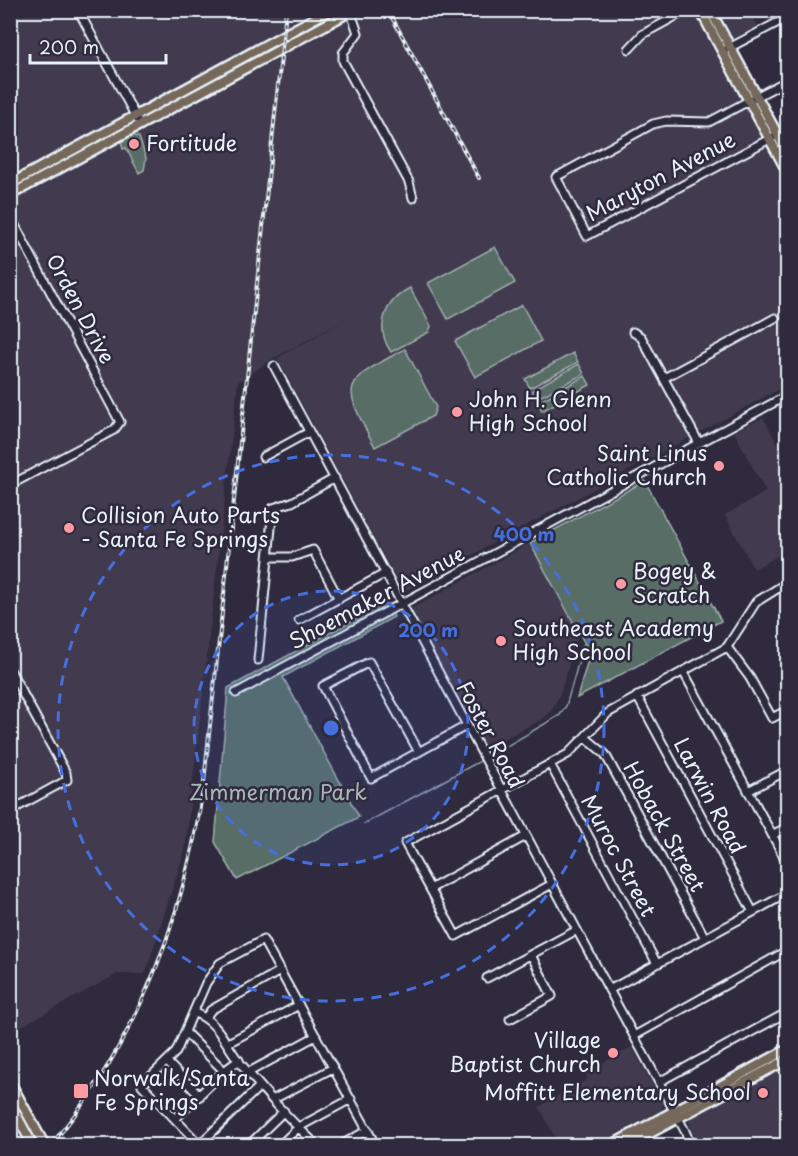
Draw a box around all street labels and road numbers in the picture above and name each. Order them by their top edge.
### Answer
street label: Maryton Avenue [580,122,740,228]
street label: Orden Drive [39,247,124,369]
street label: Shoemaker Avenue [283,536,470,656]
street label: Foster Road [450,674,534,794]
street label: Larwin Road [667,731,755,859]
street label: Hoback Street [617,755,715,897]
street label: Muroc Street [574,788,665,922]

